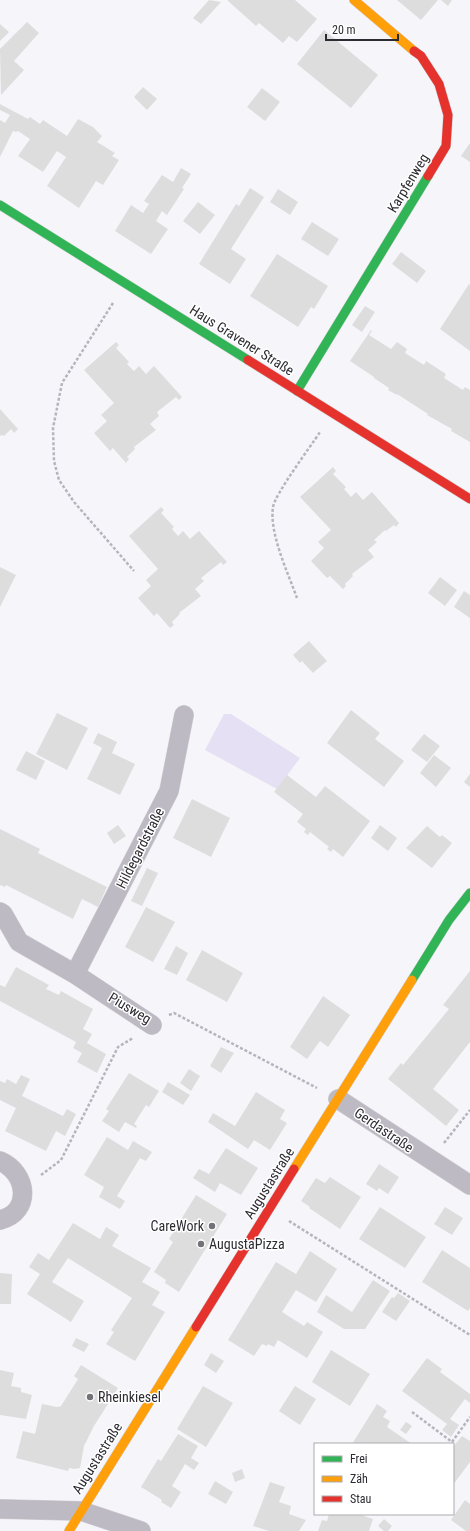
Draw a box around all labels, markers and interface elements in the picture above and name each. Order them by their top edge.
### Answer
scale bar [326,16,398,42]
text: 20 m [332,23,356,37]
street label: Karpfenweg [384,151,432,215]
street label: Haus Gravener Straße [187,301,297,379]
street label: Hildegardstraße [113,805,167,891]
street label: Piusweg [106,989,154,1027]
street label: Gerdastraße [351,1104,417,1156]
street label: Augustastraße [241,1144,297,1221]
place label: CareWork [151,1218,205,1234]
marker: CareWork [207,1221,217,1231]
place label: AugustaPizza [209,1236,285,1252]
marker: AugustaPizza [196,1239,206,1249]
place label: Rheinkiesel [98,1389,161,1405]
marker: Rheinkiesel [85,1392,95,1402]
street label: Augustastraße [69,1419,125,1496]
legend [314,1443,454,1515]
text: Frei [350,1452,368,1466]
text: Zäh [350,1472,368,1486]
text: Stau [350,1492,372,1506]

